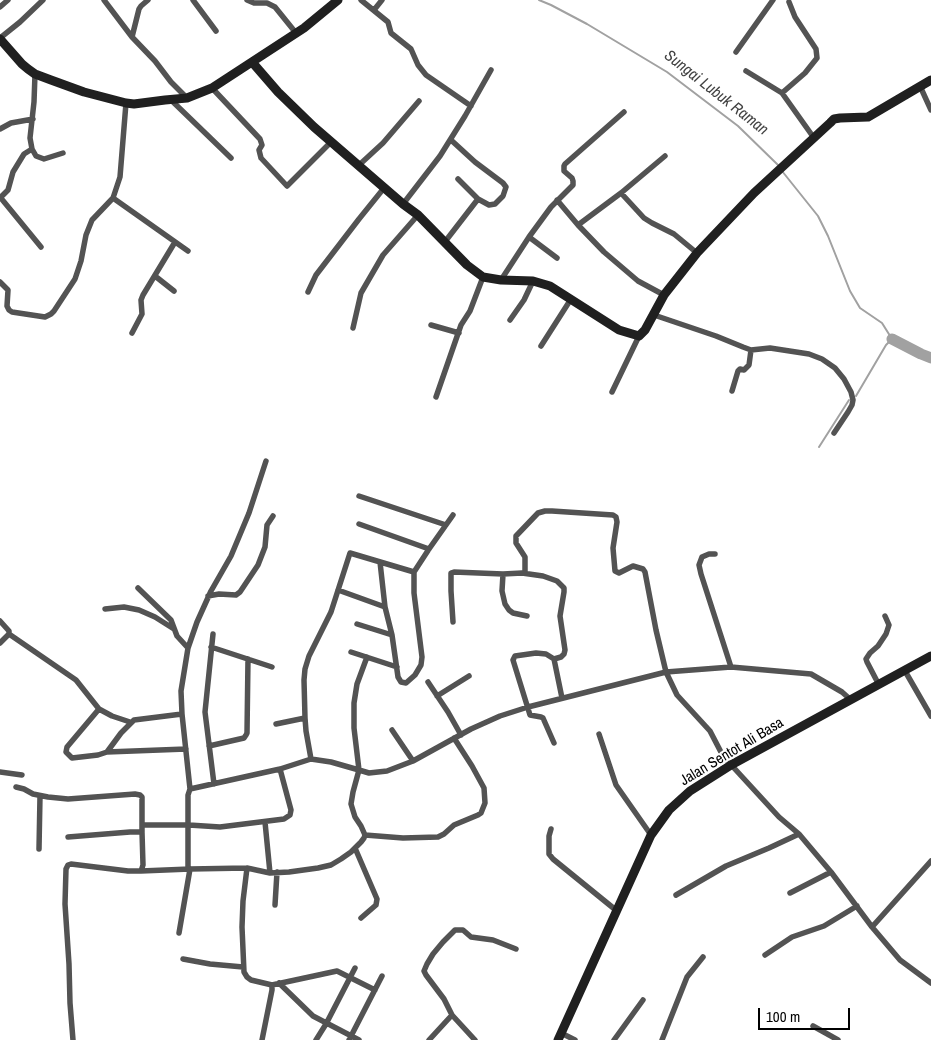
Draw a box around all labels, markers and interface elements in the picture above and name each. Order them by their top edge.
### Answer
water label: Sungai Lubuk Raman [660,46,772,140]
street label: Jalan Sentot Ali Basa [677,714,787,790]
scale bar [761,998,854,1030]
text: 100 m [766,1006,800,1027]

